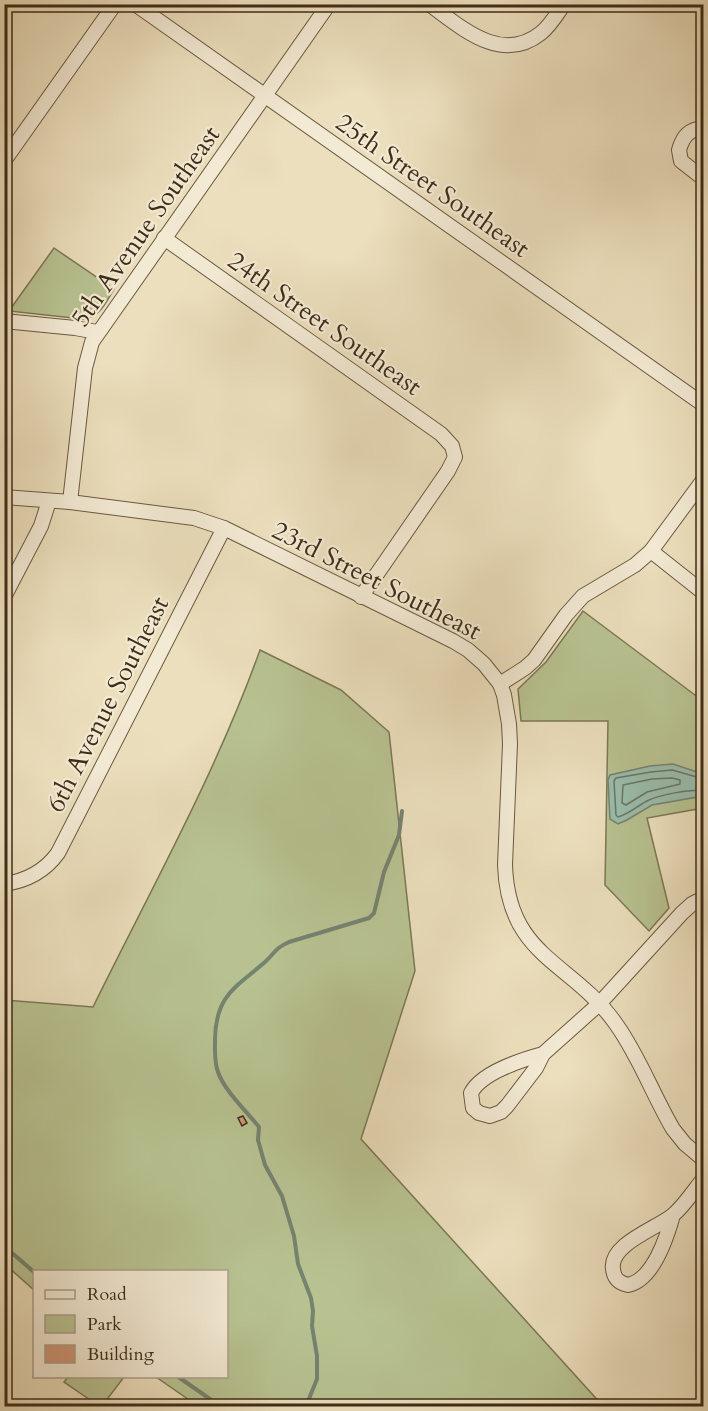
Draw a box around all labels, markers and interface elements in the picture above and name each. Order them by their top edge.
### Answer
street label: 25th Street Southeast [329,105,537,266]
street label: 5th Avenue Southeast [63,119,228,334]
street label: 24th Street Southeast [221,243,429,404]
street label: 23rd Street Southeast [266,513,487,648]
street label: 6th Avenue Southeast [38,590,177,818]
legend [33,1270,228,1378]
text: Road [87,1282,127,1307]
text: Park [87,1312,122,1337]
text: Building [87,1342,155,1367]

